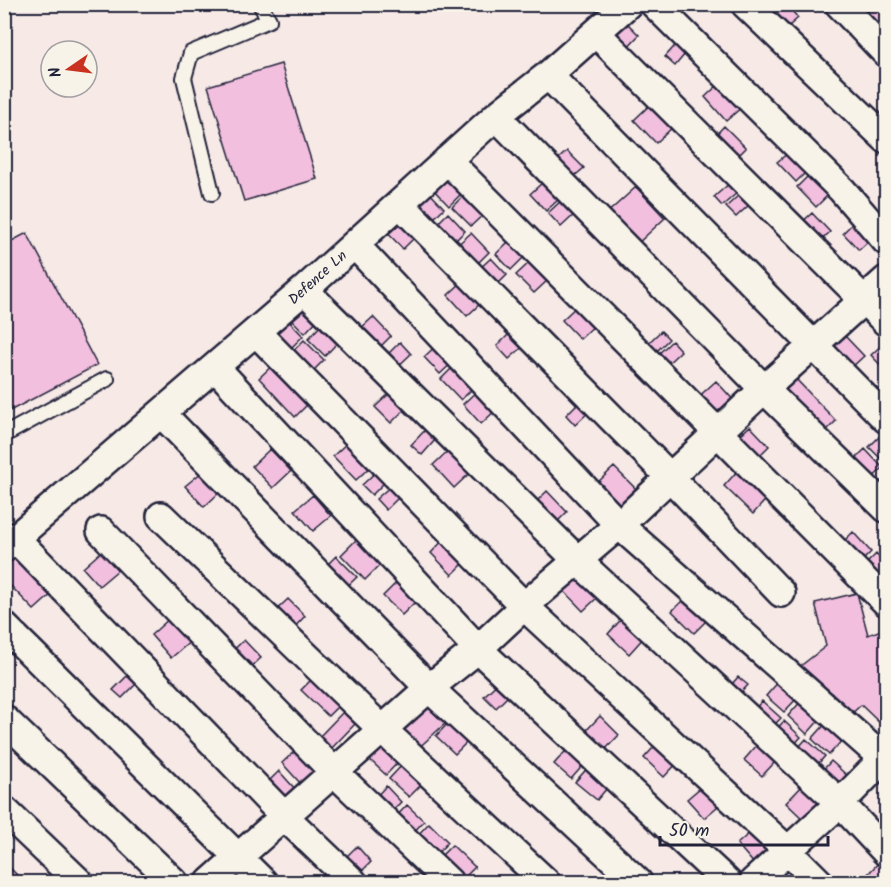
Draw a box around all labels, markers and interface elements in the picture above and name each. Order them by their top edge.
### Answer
north arrow [39,39,99,99]
text: N [43,64,69,80]
street label: Defence Ln [283,245,353,311]
scale bar [660,809,828,847]
text: 50 m [669,817,709,846]

